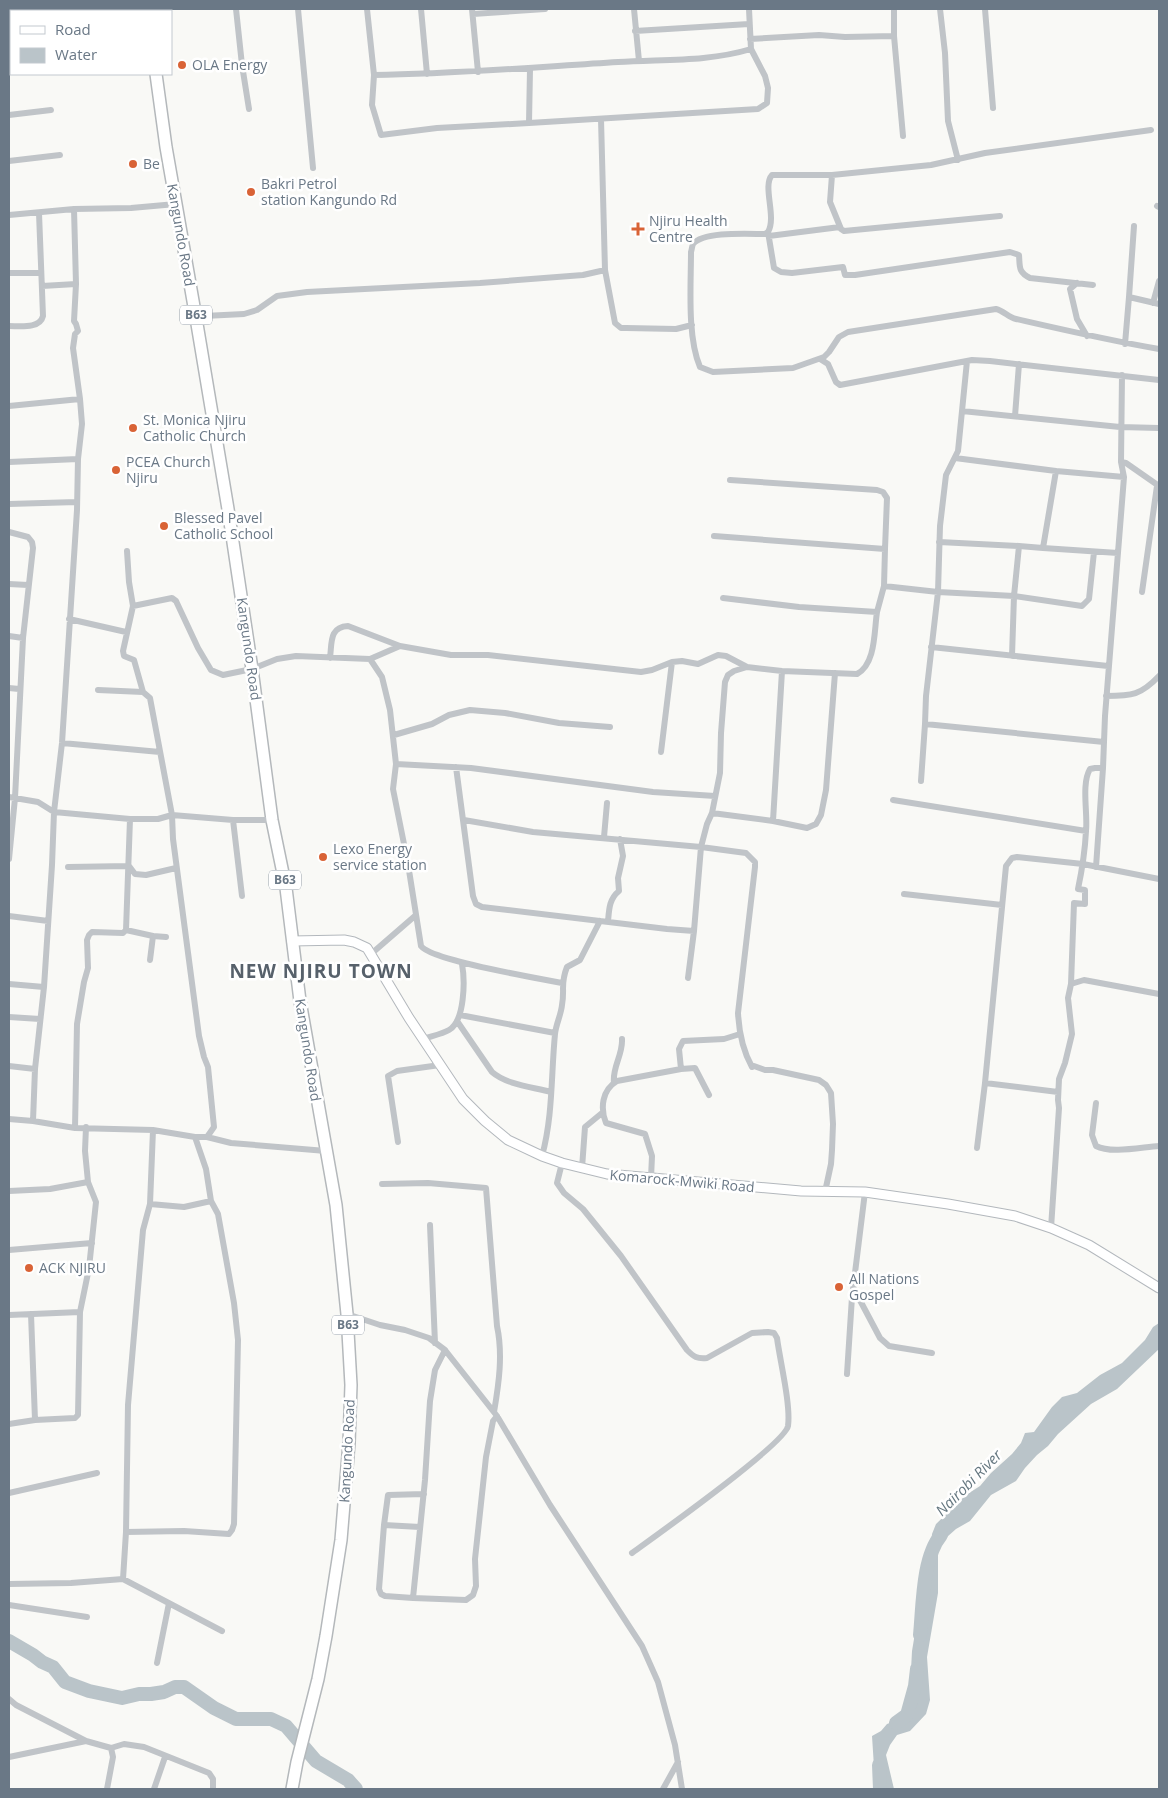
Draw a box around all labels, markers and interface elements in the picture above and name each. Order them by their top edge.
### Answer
legend [10,10,172,75]
text: Road [55,19,91,39]
text: Water [55,44,97,64]
place label: OLA Energy [192,55,268,74]
marker: OLA Energy [176,59,188,71]
place label: Be [143,154,160,173]
marker: Be [127,158,139,170]
place label: Bakri Petrol station Kangundo Rd [261,174,397,209]
street label: Kangundo Road [163,182,200,288]
marker: Bakri Petrol station Kangundo Rd [245,186,257,198]
place label: Njiru Health Centre [649,211,728,246]
marker: Njiru Health Centre [631,222,645,236]
road number: B63 [180,306,212,324]
place label: St. Monica Njiru Catholic Church [143,410,246,445]
marker: St. Monica Njiru Catholic Church [127,422,139,434]
place label: PCEA Church Njiru [126,452,211,487]
marker: PCEA Church Njiru [110,464,122,476]
place label: Blessed Pavel Catholic School [174,508,273,543]
marker: Blessed Pavel Catholic School [158,520,170,532]
street label: Kangundo Road [233,596,266,702]
place label: Lexo Energy service station [333,839,427,874]
marker: Lexo Energy service station [317,851,329,863]
road number: B63 [269,870,301,890]
district label: NEW NJIRU TOWN [229,958,413,984]
street label: Kangundo Road [291,997,326,1103]
street label: Komarock-Mwiki Road [609,1165,755,1196]
place label: ACK NJIRU [39,1258,106,1277]
marker: ACK NJIRU [23,1262,35,1274]
place label: All Nations Gospel [849,1269,919,1304]
marker: All Nations Gospel [833,1281,845,1293]
road number: B63 [332,1316,364,1334]
street label: Kangundo Road [334,1399,359,1503]
water label: Nairobi River [931,1444,1007,1520]

